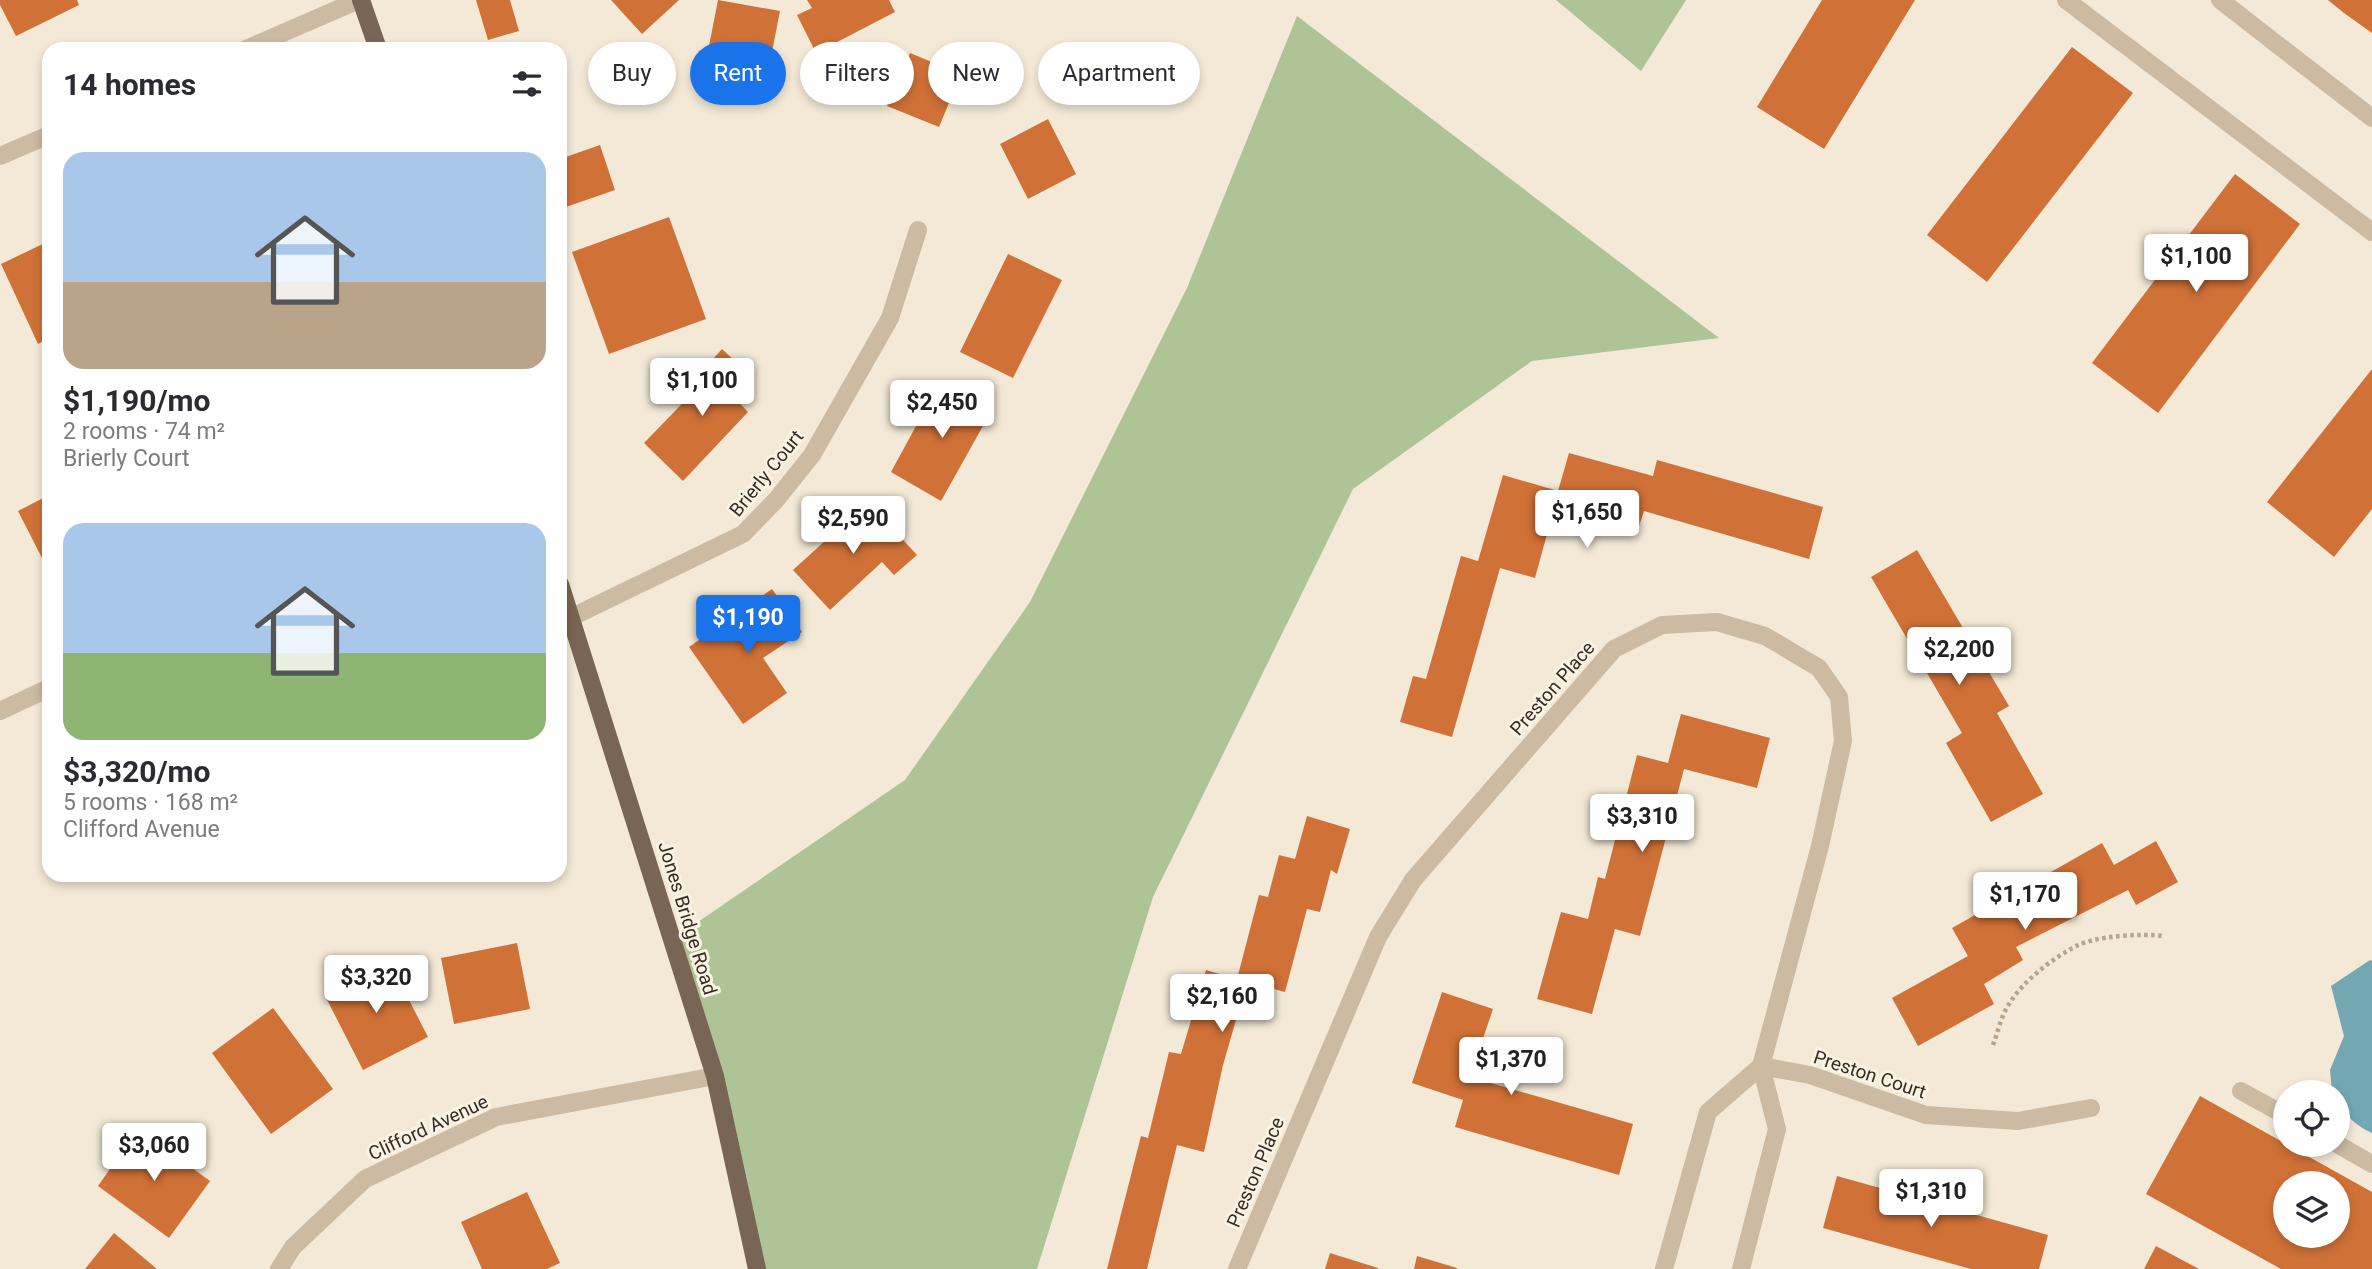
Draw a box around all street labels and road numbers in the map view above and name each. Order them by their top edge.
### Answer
street label: Brierly Court [725,425,808,521]
street label: Preston Place [1505,637,1599,740]
street label: Jones Bridge Road [653,839,722,998]
street label: Preston Court [1811,1045,1929,1103]
street label: Clifford Avenue [365,1090,492,1165]
street label: Preston Place [1222,1114,1289,1231]

